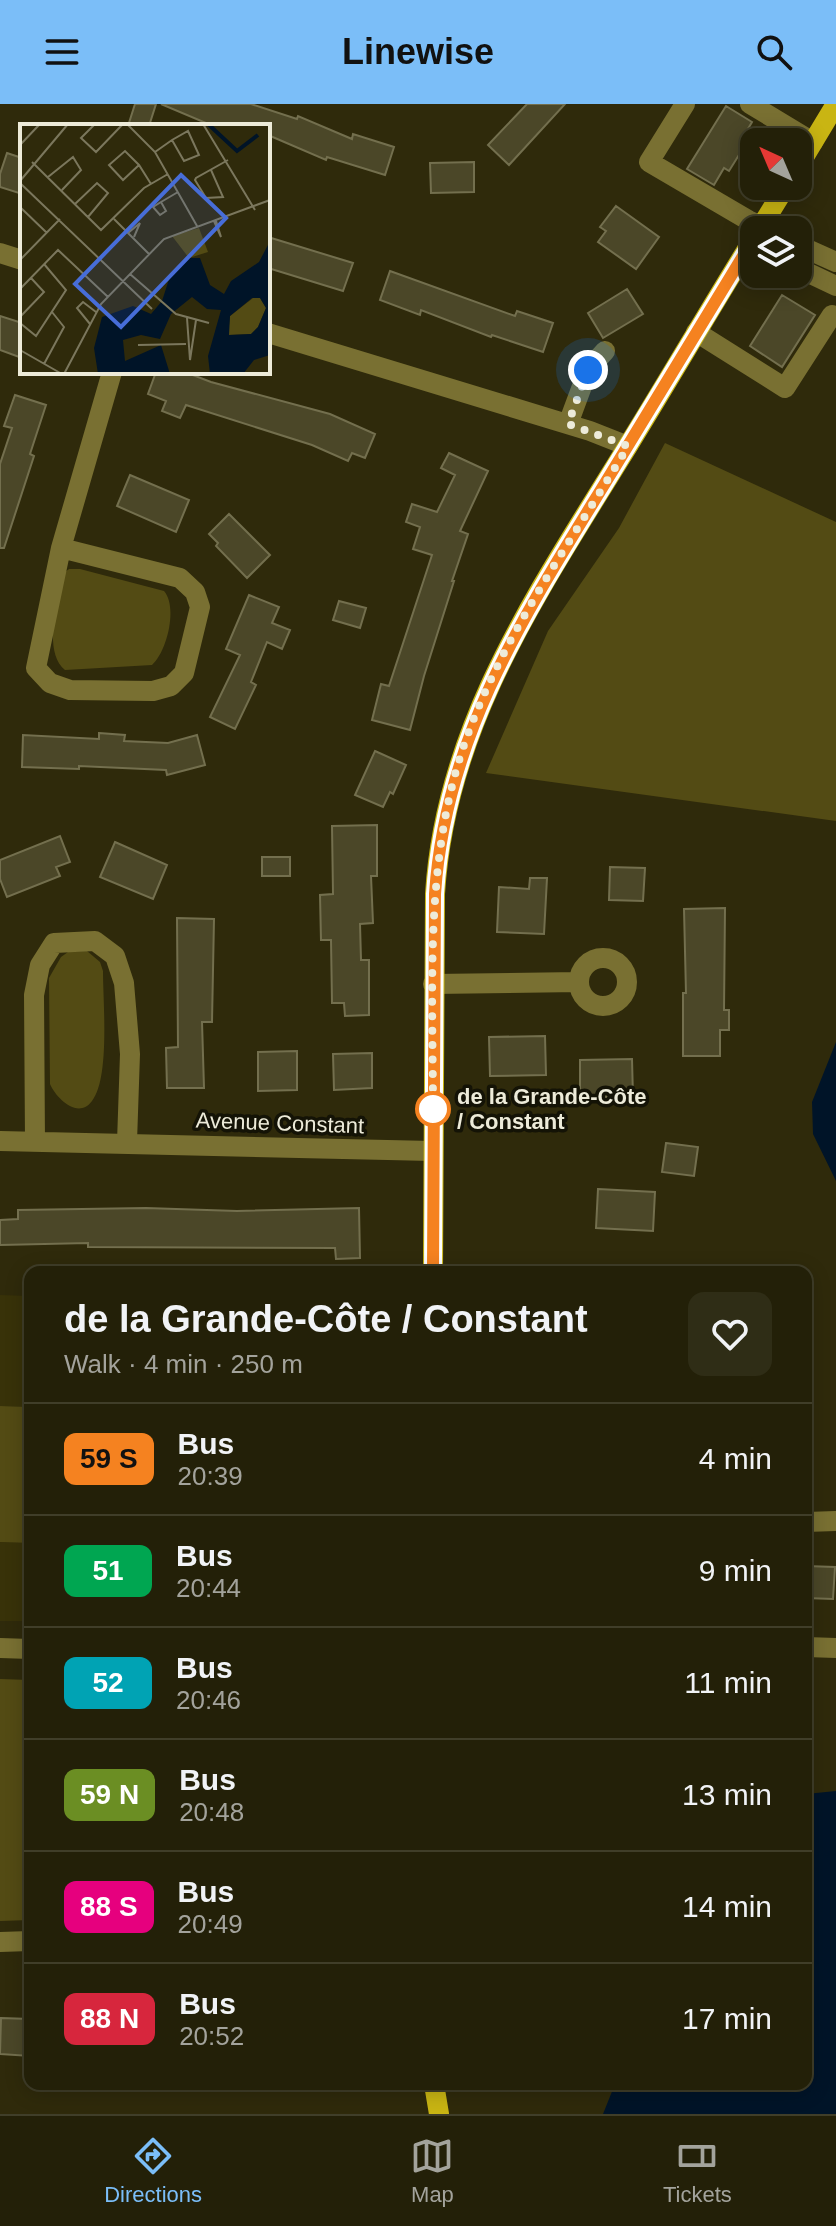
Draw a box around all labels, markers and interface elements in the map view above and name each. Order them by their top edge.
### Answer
icon: menu [40,30,84,74]
icon: search [752,30,796,74]
text: Linewise [342,31,494,72]
inset map [20,124,270,374]
north arrow [740,128,812,200]
map controls [740,128,812,288]
button: layers [740,216,812,288]
your location [568,350,608,390]
place label: de la Grande-Côte / Constant [457,1084,646,1134]
marker: de la Grande-Côte / Constant [416,1092,450,1126]
street label: Avenue Constant [195,1108,365,1138]
button: heart [688,1292,772,1376]
text: de la Grande-Côte / Constant [64,1298,588,1340]
text: Walk · 4 min · 250 m [64,1349,303,1379]
text: Bus [178,1427,234,1460]
text: 4 min [699,1442,772,1475]
text: 59 S [80,1443,138,1474]
text: 20:39 [178,1461,243,1491]
text: Bus [176,1539,233,1572]
text: 9 min [699,1554,772,1587]
text: 51 [92,1555,124,1586]
text: 20:44 [176,1573,241,1603]
text: Bus [176,1651,233,1684]
text: 11 min [684,1666,772,1699]
text: 52 [92,1667,124,1698]
text: 20:46 [176,1685,241,1715]
text: Bus [179,1763,236,1796]
text: 13 min [682,1778,772,1811]
text: 59 N [80,1779,139,1810]
text: 20:48 [179,1797,244,1827]
text: Bus [178,1875,234,1908]
text: 14 min [682,1890,772,1923]
text: 88 S [80,1891,138,1922]
text: 20:49 [178,1909,243,1939]
text: Bus [179,1987,236,2020]
text: 17 min [682,2002,772,2035]
text: 88 N [80,2003,139,2034]
text: 20:52 [179,2021,244,2051]
tab: Directions [104,2134,202,2208]
tab: Map [410,2134,454,2208]
tab: Tickets [663,2134,732,2208]

